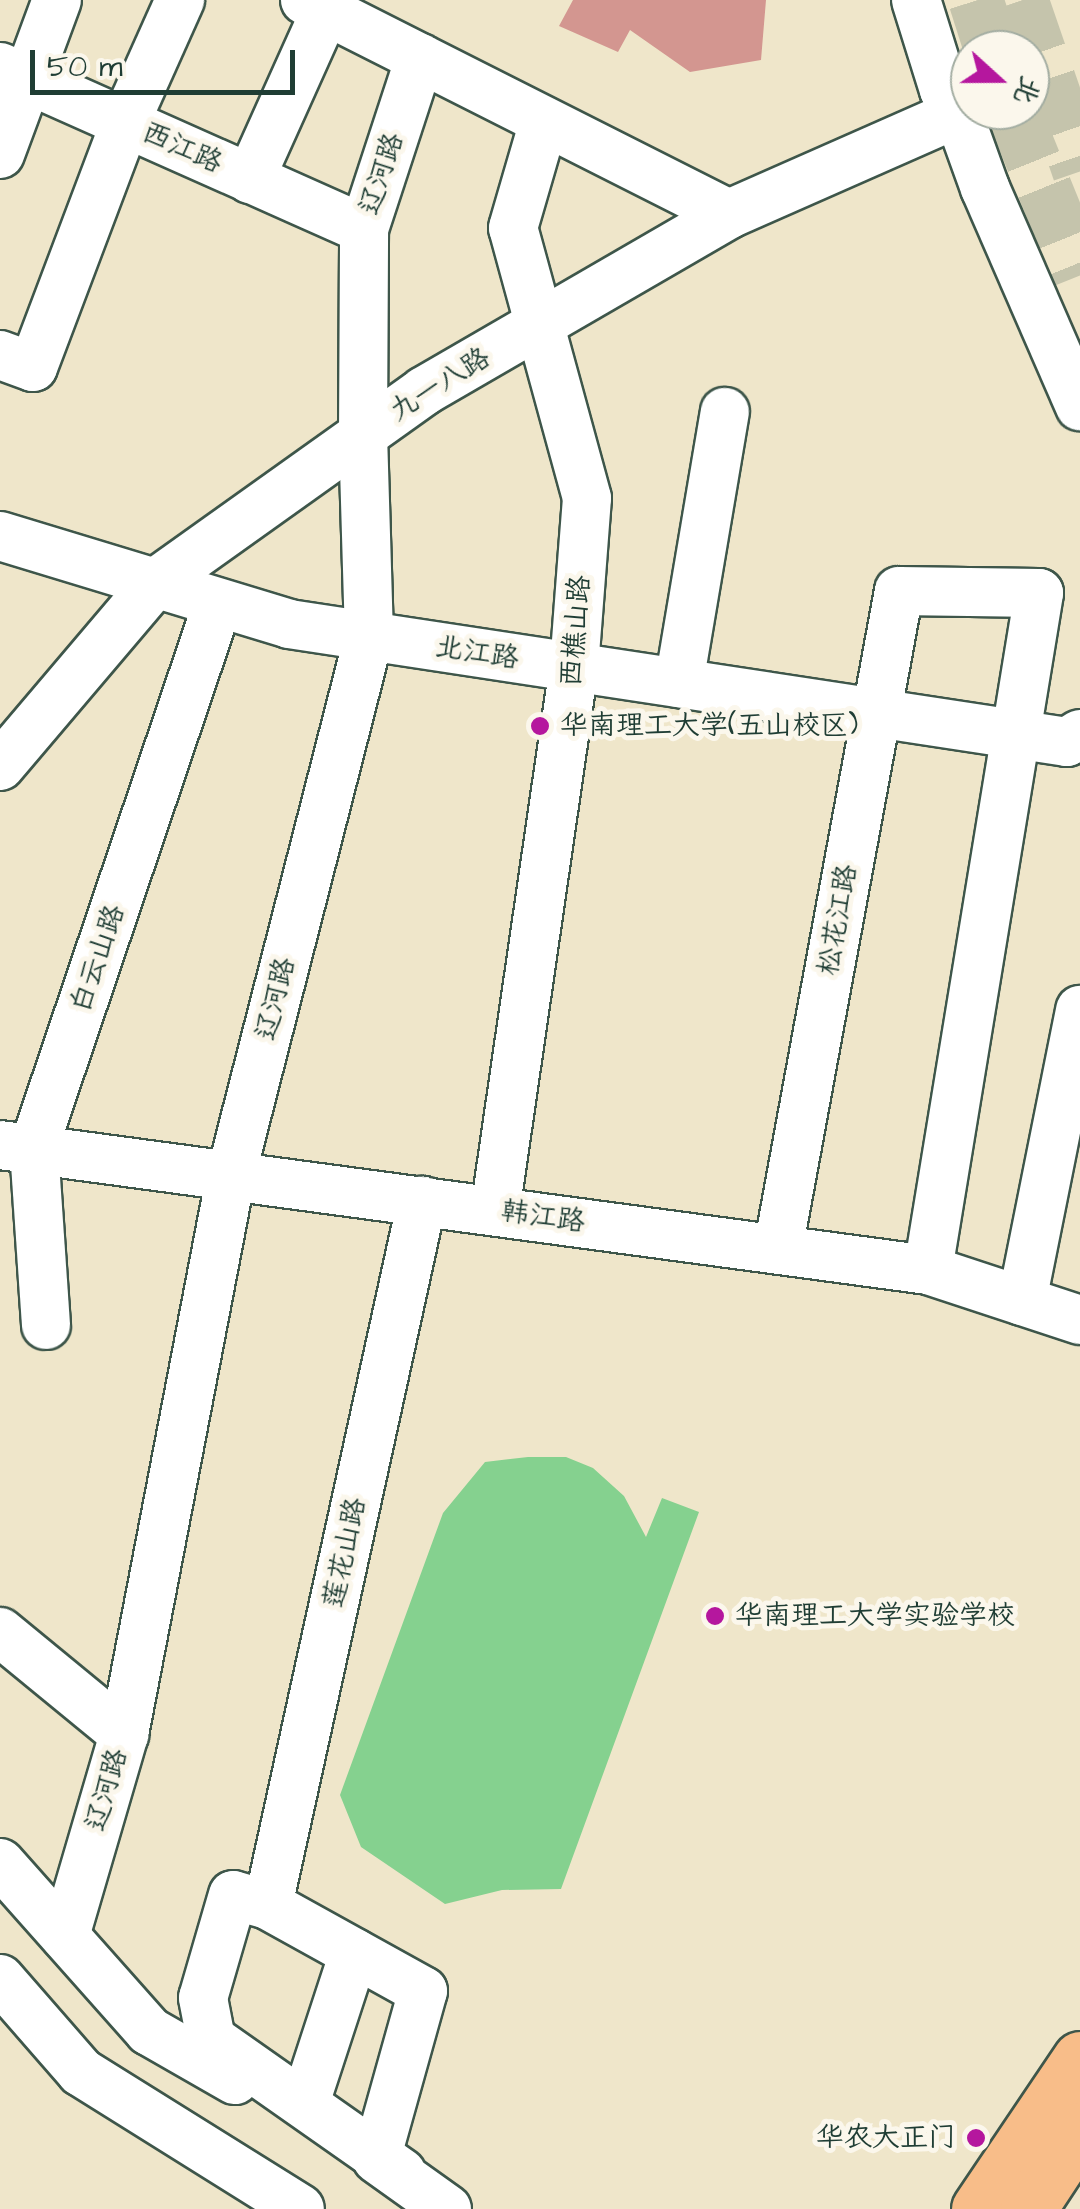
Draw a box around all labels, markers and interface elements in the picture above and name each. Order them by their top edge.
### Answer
scale bar [35,30,300,92]
north arrow [950,30,1050,130]
text: 50 m [47,46,123,88]
text: 北 [1003,70,1050,110]
street label: 西江路 [137,116,227,180]
street label: 辽河路 [353,129,411,219]
street label: 九一八路 [384,341,496,429]
street label: 西樵山路 [554,574,598,688]
street label: 北江路 [433,630,521,676]
place label: 华南理工大学(五山校区) [560,709,858,743]
marker: 华南理工大学(五山校区) [529,715,551,737]
street label: 松花江路 [812,862,864,978]
street label: 白云山路 [64,901,132,1017]
street label: 辽河路 [250,954,302,1044]
street label: 韩江路 [499,1195,587,1239]
street label: 莲花山路 [317,1495,373,1611]
place label: 华南理工大学实验学校 [735,1599,1015,1633]
marker: 华南理工大学实验学校 [704,1605,726,1627]
street label: 辽河路 [79,1745,135,1835]
place label: 华农大正门 [816,2121,956,2155]
marker: 华农大正门 [965,2127,987,2149]

